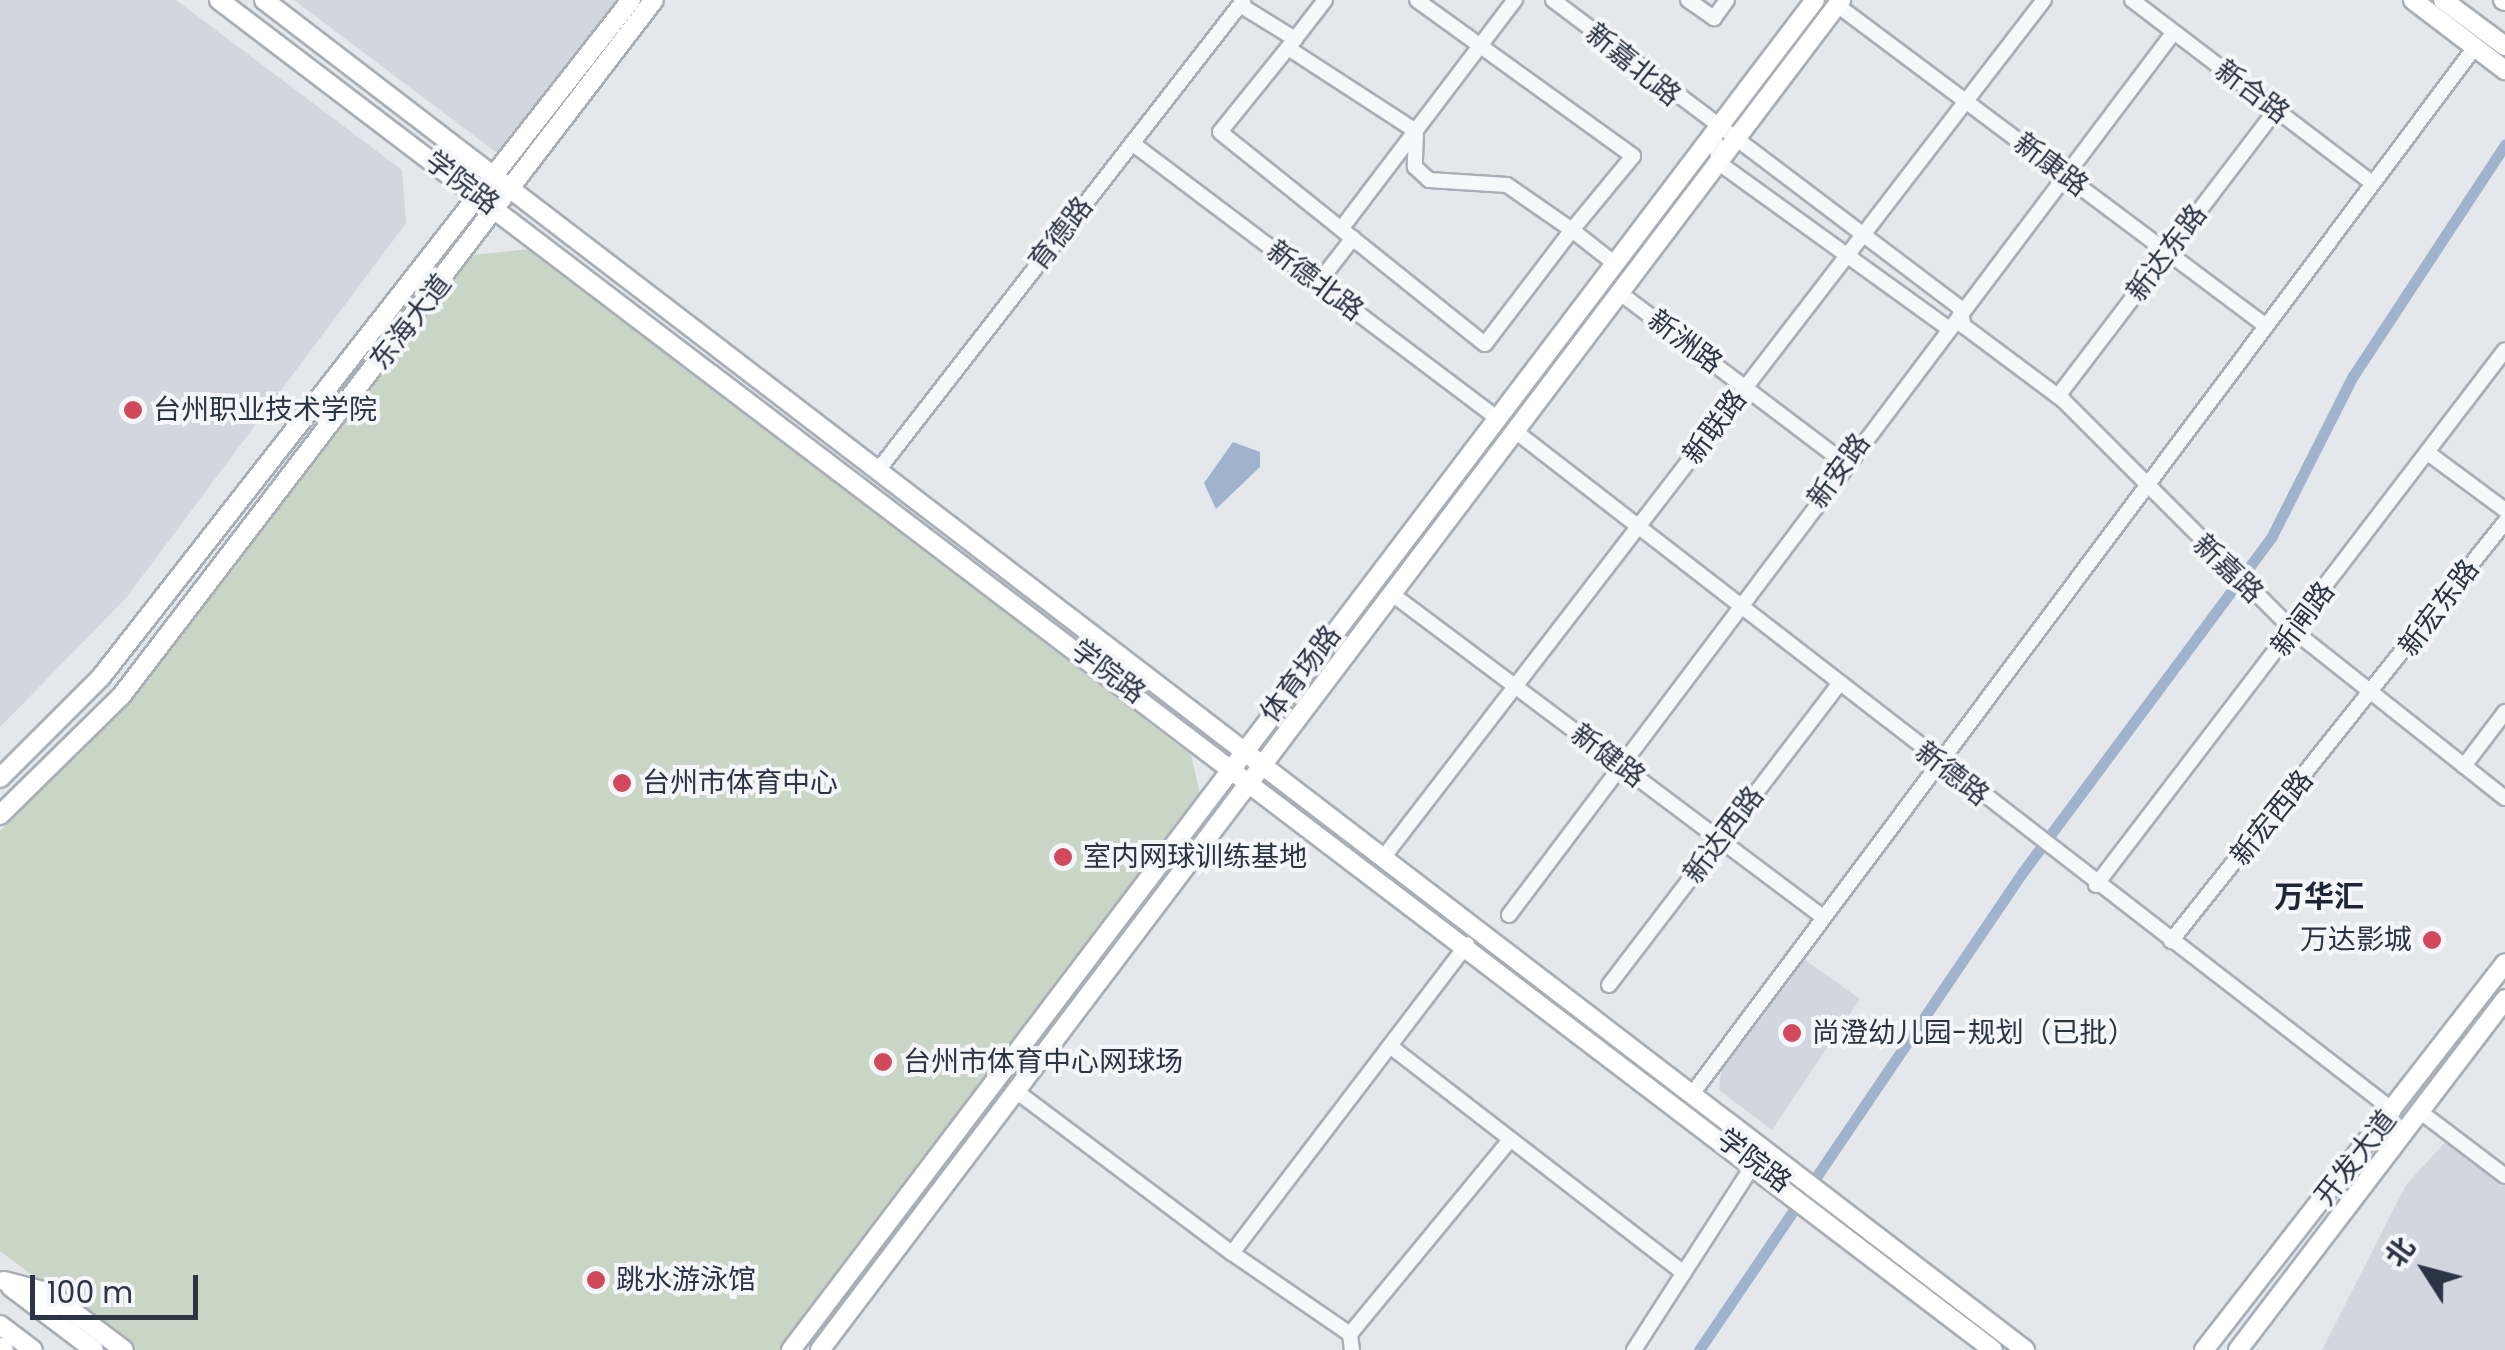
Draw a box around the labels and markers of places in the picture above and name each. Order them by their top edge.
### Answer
place label: 台州职业技术学院 [153,393,377,427]
marker: 台州职业技术学院 [122,399,144,421]
place label: 台州市体育中心 [642,766,838,800]
marker: 台州市体育中心 [611,772,633,794]
place label: 室内网球训练基地 [1083,840,1307,874]
marker: 室内网球训练基地 [1052,846,1074,868]
place label: 万达影城 [2300,923,2412,957]
marker: 万达影城 [2421,929,2443,951]
place label: 尚澄幼儿园-规划（已批） [1812,1016,2135,1050]
marker: 尚澄幼儿园-规划（已批） [1781,1022,1803,1044]
place label: 台州市体育中心网球场 [903,1045,1183,1079]
marker: 台州市体育中心网球场 [872,1051,894,1073]
place label: 跳水游泳馆 [616,1263,756,1297]
marker: 跳水游泳馆 [585,1269,607,1291]

